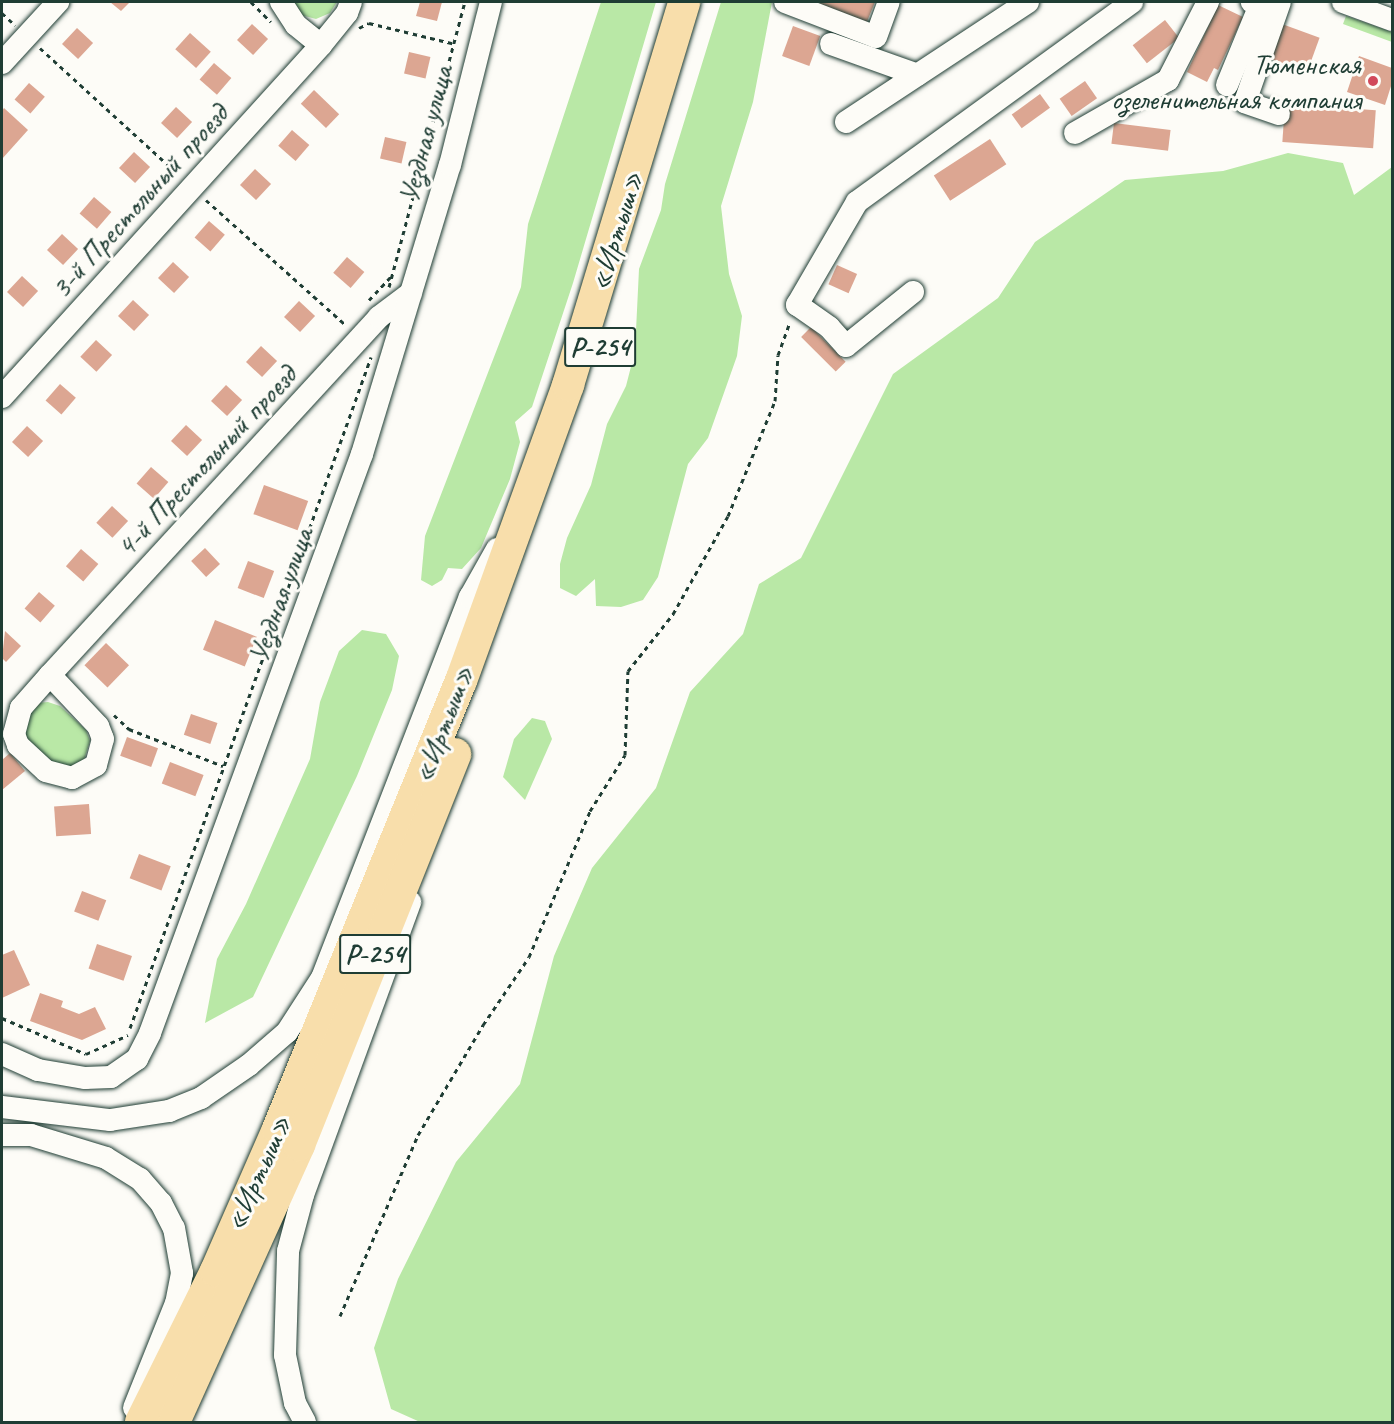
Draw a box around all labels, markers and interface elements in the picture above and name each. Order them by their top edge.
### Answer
place label: Тюменская озеленительная компания [1108,46,1361,116]
street label: Уездная улица [389,61,461,207]
marker: Тюменская озеленительная компания [1366,74,1380,88]
street label: 3-й Престольный проезд [42,97,236,305]
street label: «Иртыш» [581,167,651,295]
road number: Р-254 [564,322,636,372]
street label: 4-й Престольный проезд [108,358,304,564]
street label: Уездная улица [239,523,321,667]
street label: «Иртыш» [404,660,482,788]
road number: Р-254 [339,929,411,979]
street label: «Иртыш» [217,1110,299,1236]

